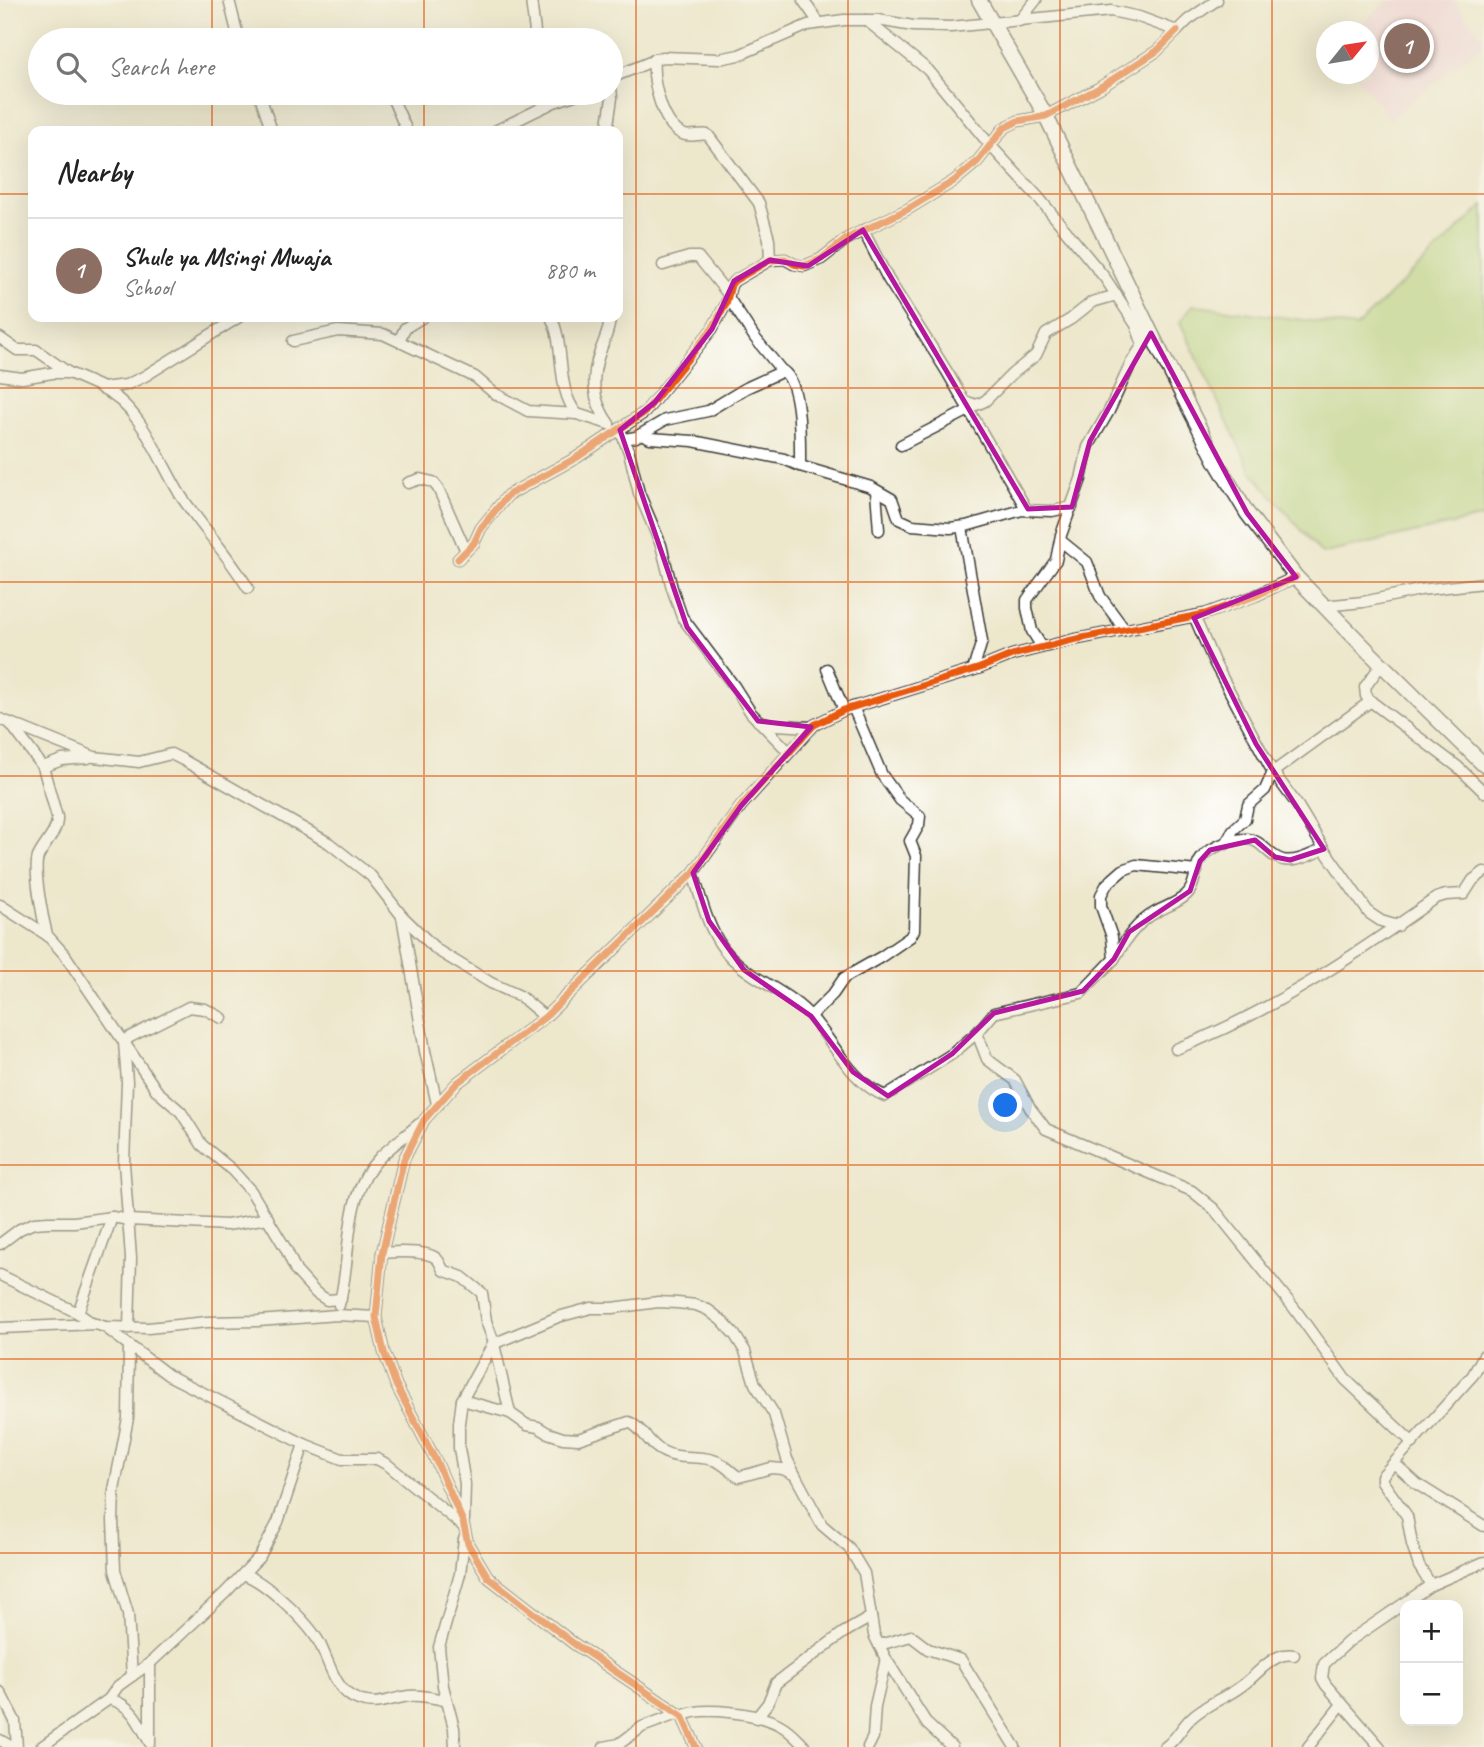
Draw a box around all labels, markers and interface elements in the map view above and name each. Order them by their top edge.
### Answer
pin: 1 [1384,20,1430,72]
north arrow [1316,21,1379,84]
search box [28,28,623,105]
icon: search [52,48,90,86]
text: Search here [108,50,214,83]
text: Nearby [56,153,132,191]
text: Shule ya Msingi Mwaja [123,240,330,273]
text: 1 [74,256,84,285]
text: 880 m [546,256,595,285]
text: School [123,273,172,302]
your location [988,1088,1022,1122]
map controls [1400,1600,1463,1726]
button: + [1400,1600,1463,1663]
button: − [1400,1663,1463,1726]

